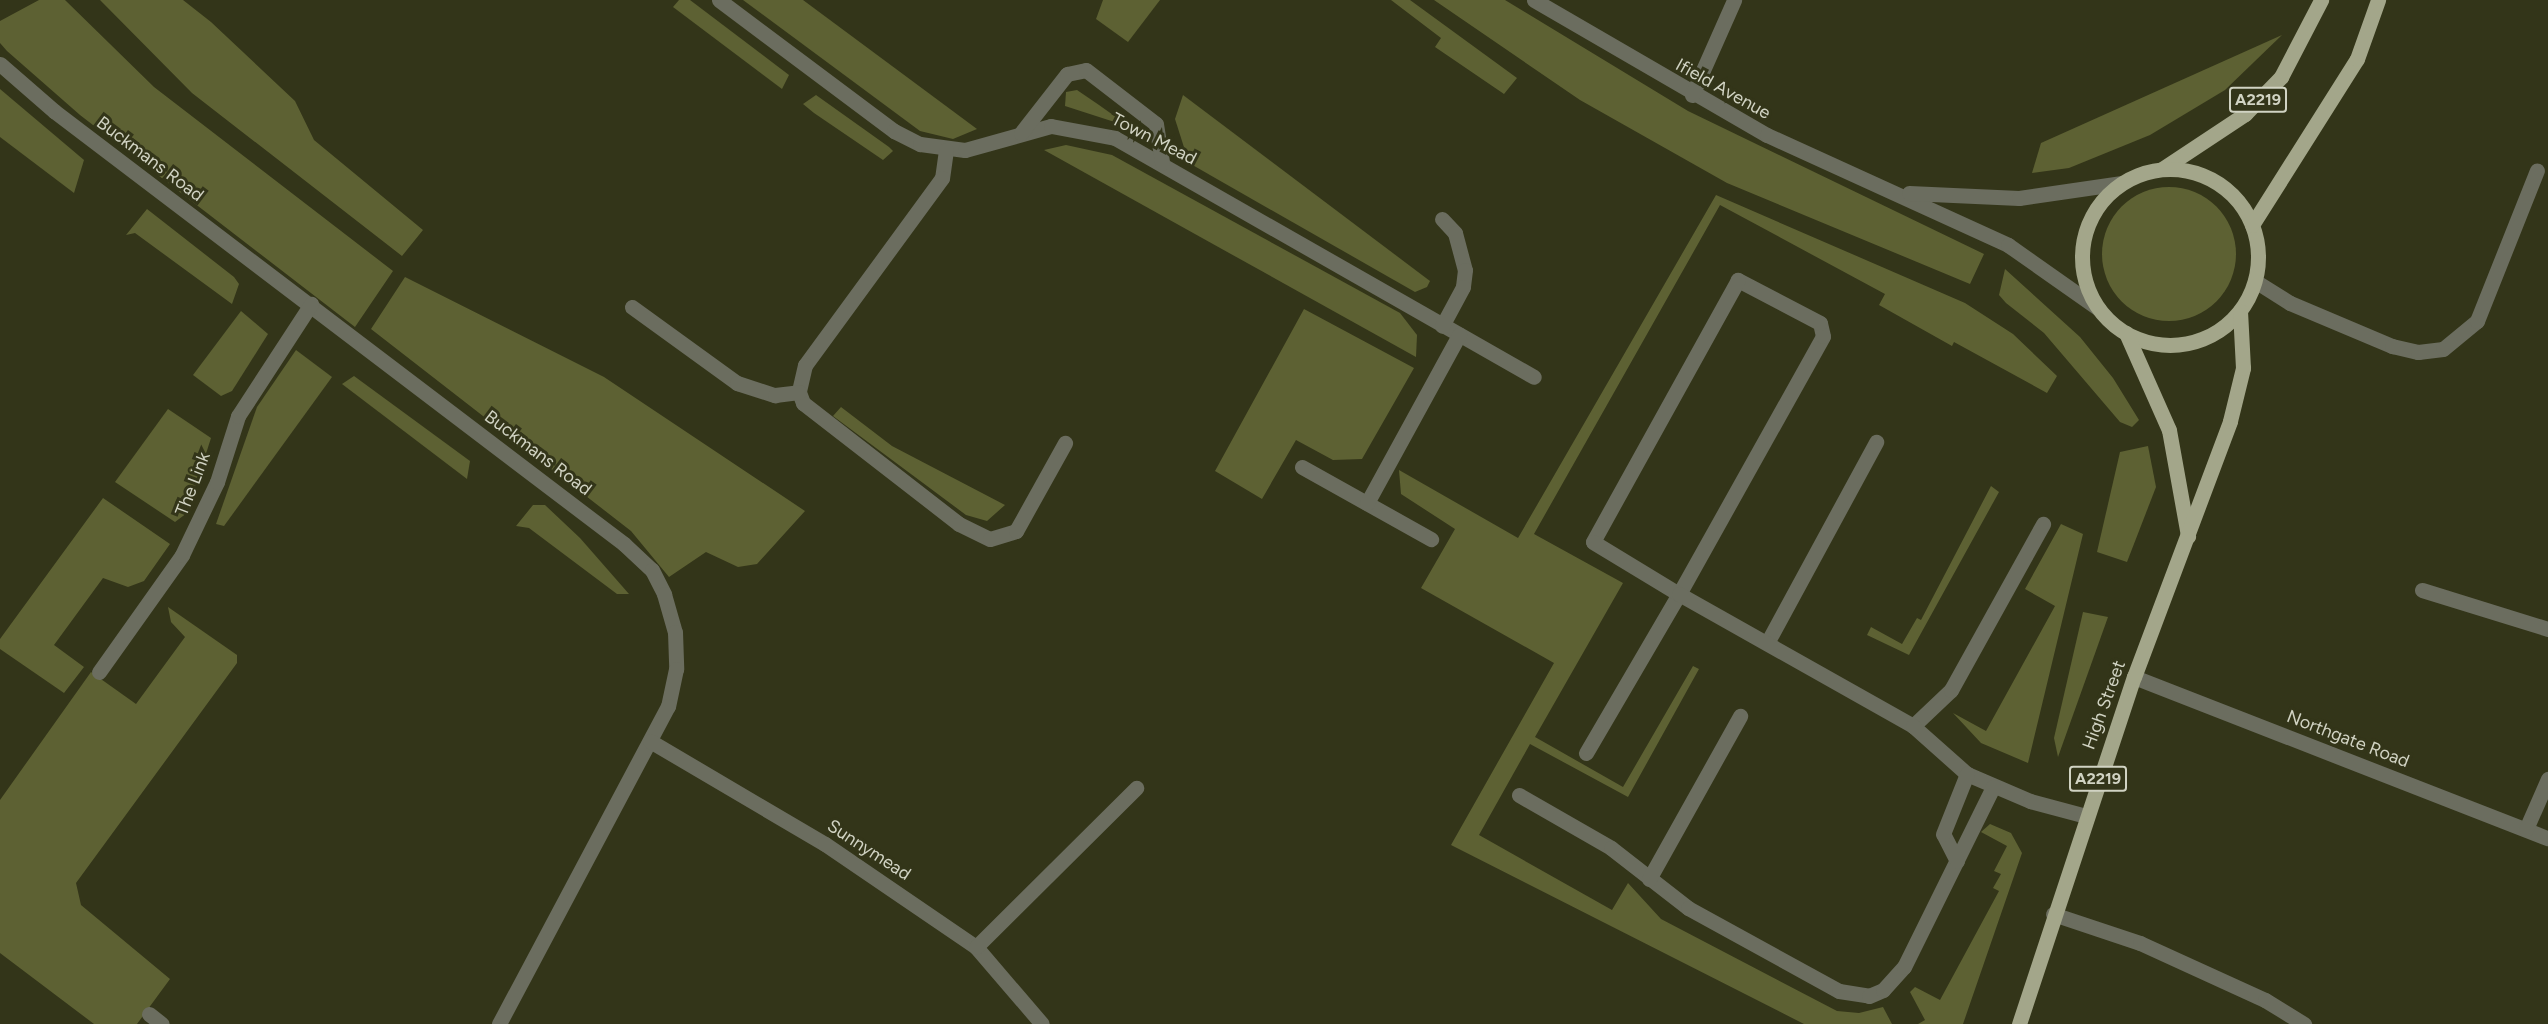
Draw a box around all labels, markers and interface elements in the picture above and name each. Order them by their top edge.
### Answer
street label: Ifield Avenue [1672,54,1774,124]
road number: A2219 [2228,87,2288,113]
street label: Town Mead [1108,108,1200,170]
street label: Buckmans Road [92,112,208,206]
street label: Buckmans Road [480,406,596,500]
street label: The Link [171,449,215,519]
street label: High Street [2078,658,2130,752]
street label: Northgate Road [2284,706,2412,772]
road number: A2219 [2068,766,2128,792]
street label: Sunnymead [823,815,915,885]

